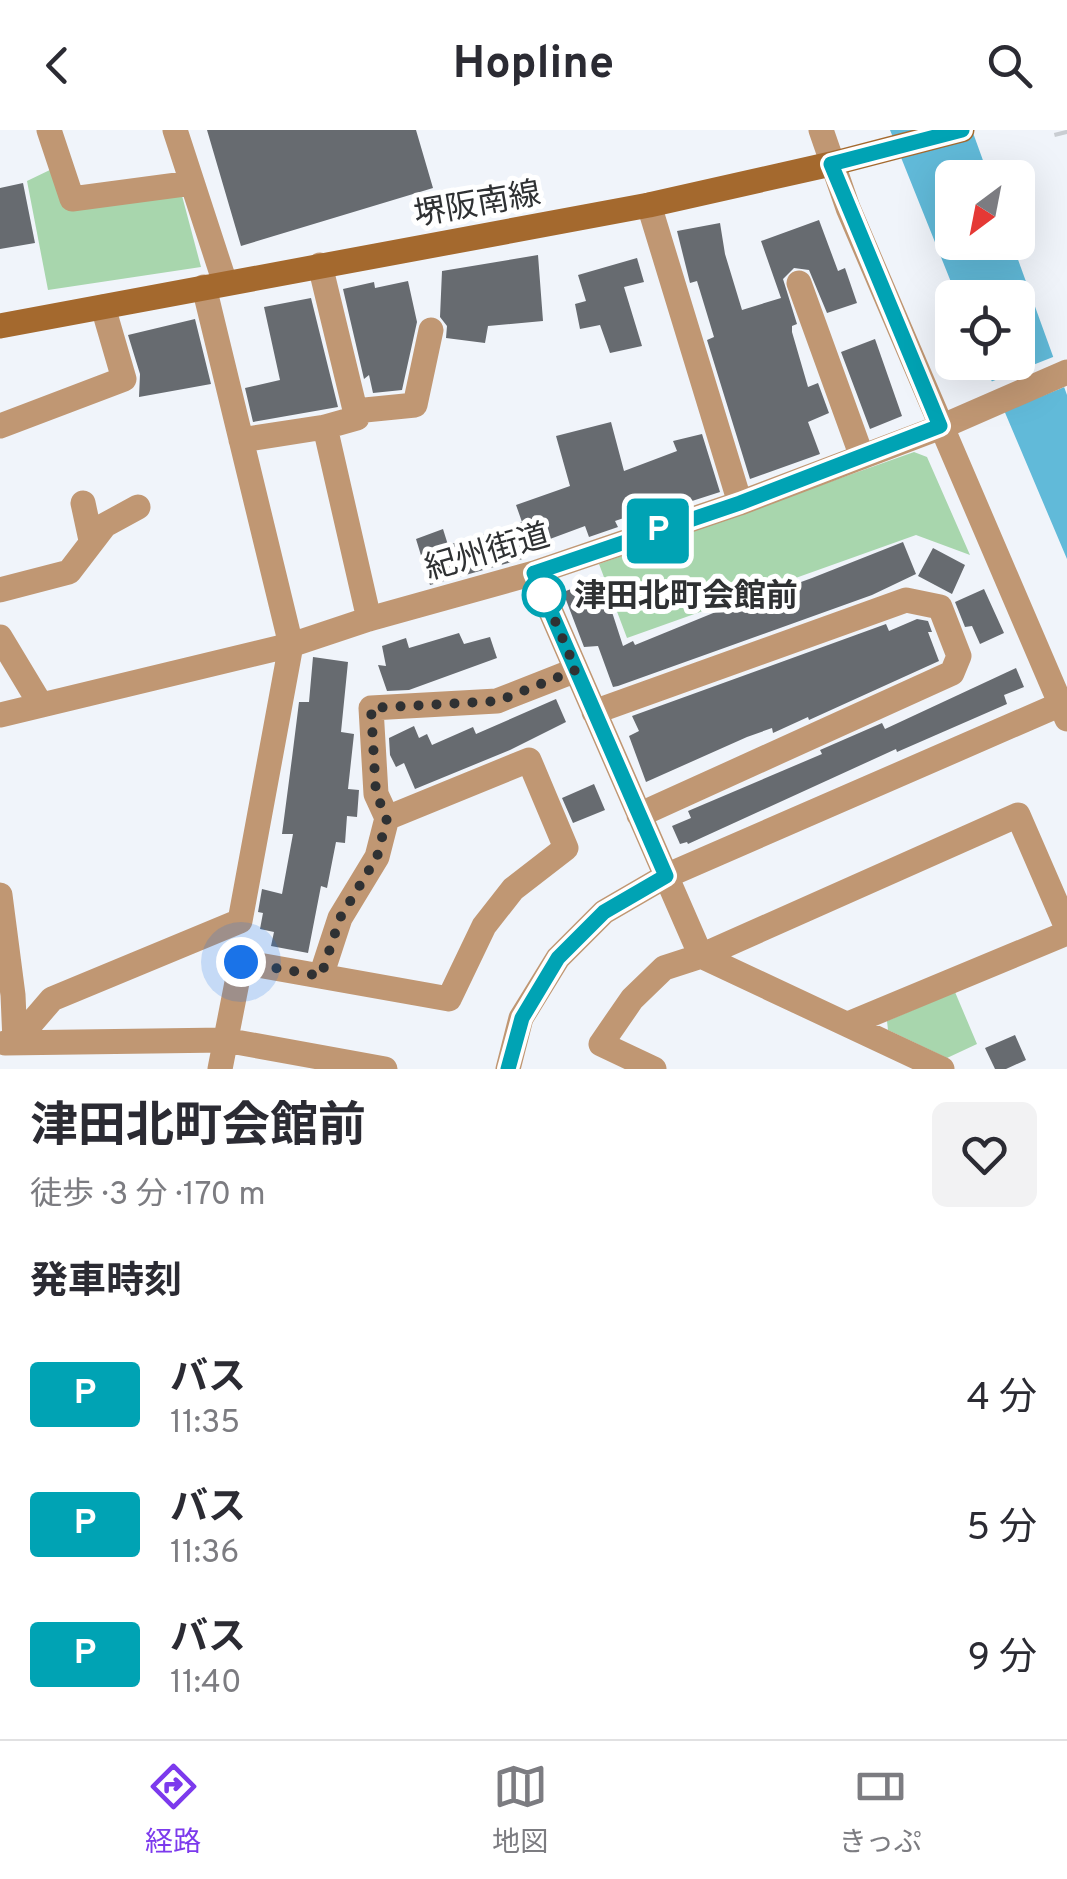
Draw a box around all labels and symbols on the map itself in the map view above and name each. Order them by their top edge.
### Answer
north arrow [935,160,1035,260]
street label: 堺阪南線 [411,175,544,237]
line badge: P [626,498,690,564]
street label: 紀州街道 [421,517,555,591]
marker: 津田北町会館前 [523,574,565,616]
place label: 津田北町会館前 [574,578,798,618]
your location [216,937,266,987]

